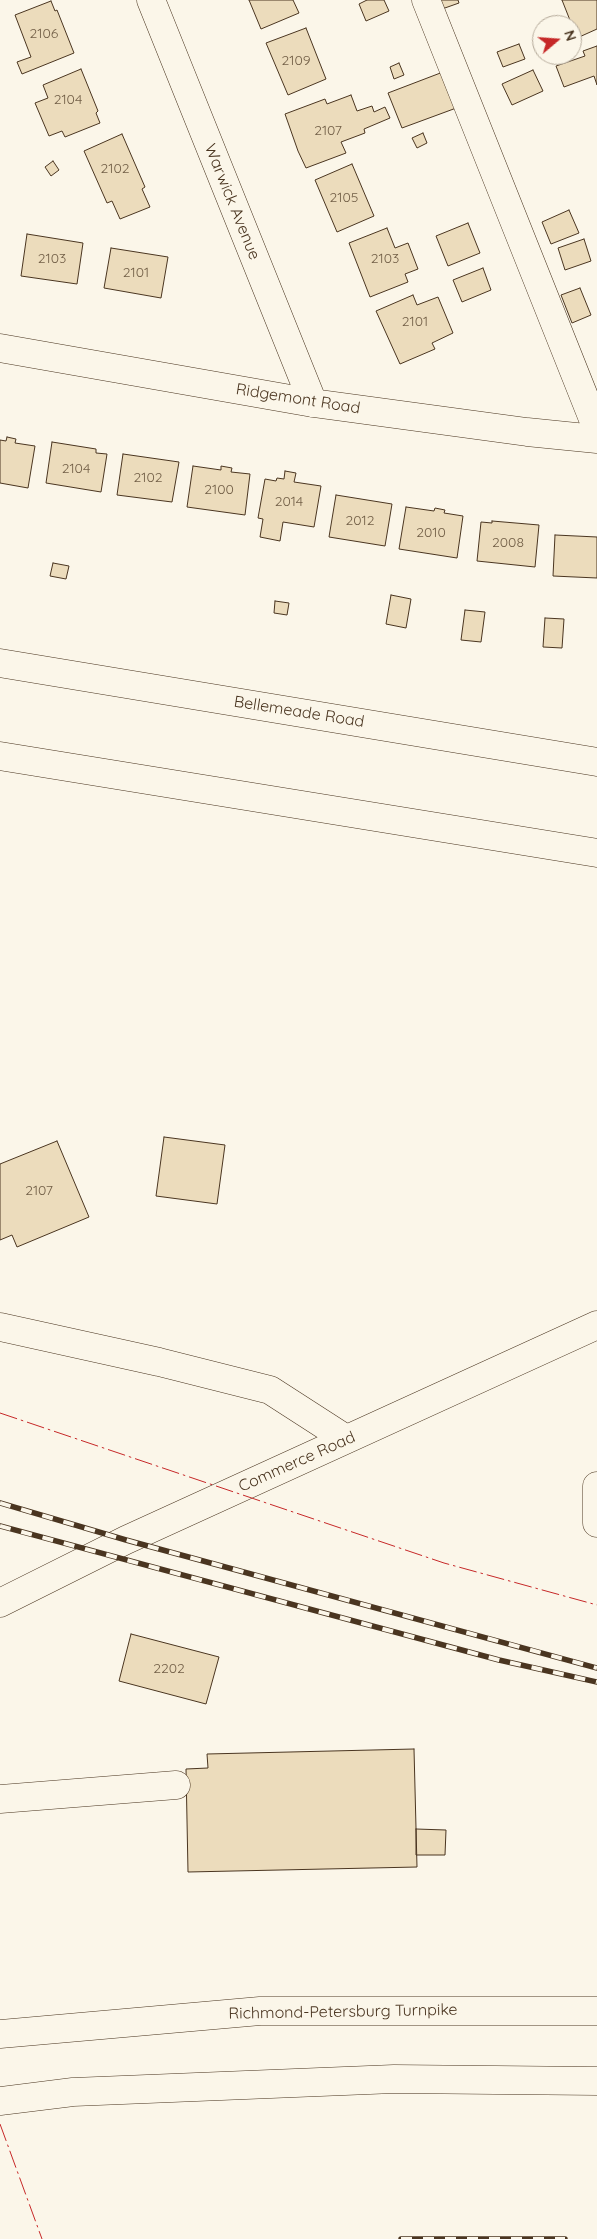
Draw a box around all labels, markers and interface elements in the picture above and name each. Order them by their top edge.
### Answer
north arrow [532,15,582,65]
house number: 2106 [30,26,58,42]
text: N [560,28,580,43]
house number: 2109 [281,53,311,69]
house number: 2104 [54,92,82,108]
house number: 2107 [314,123,342,139]
street label: Warwick Avenue [200,141,264,263]
house number: 2102 [100,161,130,177]
house number: 2105 [330,190,358,206]
house number: 2103 [38,251,66,267]
house number: 2103 [371,251,399,267]
house number: 2101 [123,265,149,281]
house number: 2101 [402,314,428,330]
street label: Ridgemont Road [235,380,361,418]
house number: 2104 [62,461,90,477]
house number: 2102 [133,470,163,486]
house number: 2100 [204,482,234,498]
house number: 2014 [275,494,303,510]
house number: 2012 [345,513,375,529]
house number: 2010 [416,525,446,541]
house number: 2008 [492,535,524,551]
street label: Bellemeade Road [232,692,366,732]
house number: 2107 [25,1183,53,1199]
street label: Commerce Road [236,1428,358,1496]
house number: 2202 [153,1661,185,1677]
street label: Richmond-Petersburg Turnpike [228,2000,458,2024]

